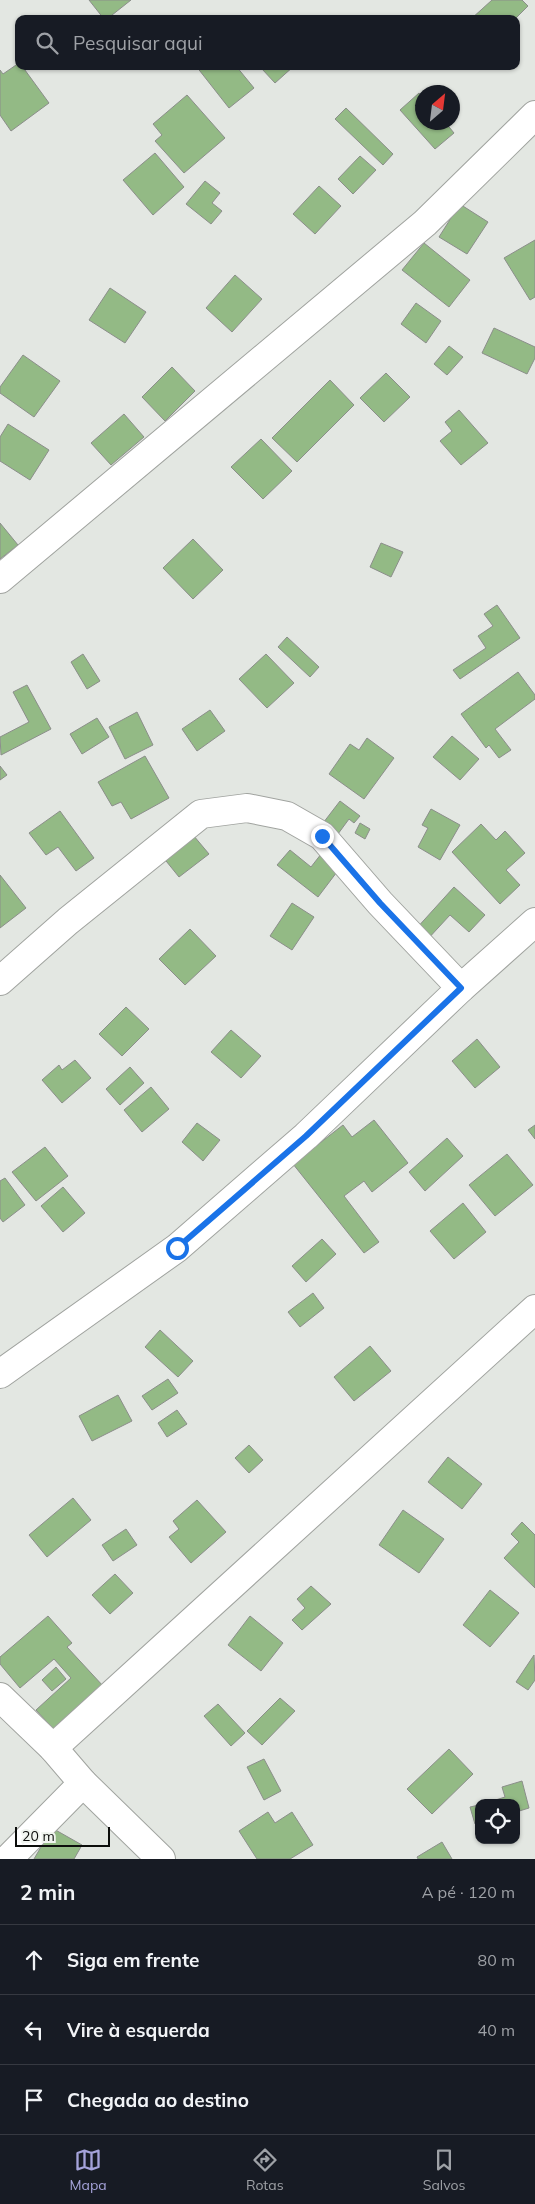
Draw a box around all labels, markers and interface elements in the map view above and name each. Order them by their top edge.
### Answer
search box [15,15,520,70]
icon: search [33,29,61,57]
text: Pesquisar aqui [73,31,203,55]
north arrow [415,85,460,130]
route end [311,825,334,848]
route start [166,1237,189,1260]
map controls [475,1799,520,1844]
button: locate [475,1799,520,1844]
scale bar [15,1824,110,1847]
text: 20 m [22,1827,55,1845]
text: 2 min [20,1879,75,1905]
text: A pé · 120 m [422,1882,515,1902]
icon: ahead [20,1946,48,1974]
text: Siga em frente [67,1948,199,1972]
text: 80 m [478,1950,515,1970]
icon: left [20,2016,48,2044]
text: Vire à esquerda [67,2018,210,2042]
text: 40 m [478,2020,515,2040]
icon: arrive [20,2086,48,2114]
text: Chegada ao destino [67,2088,249,2112]
tab: Mapa [70,2146,107,2194]
tab: Rotas [246,2146,284,2194]
tab: Salvos [423,2146,465,2194]

